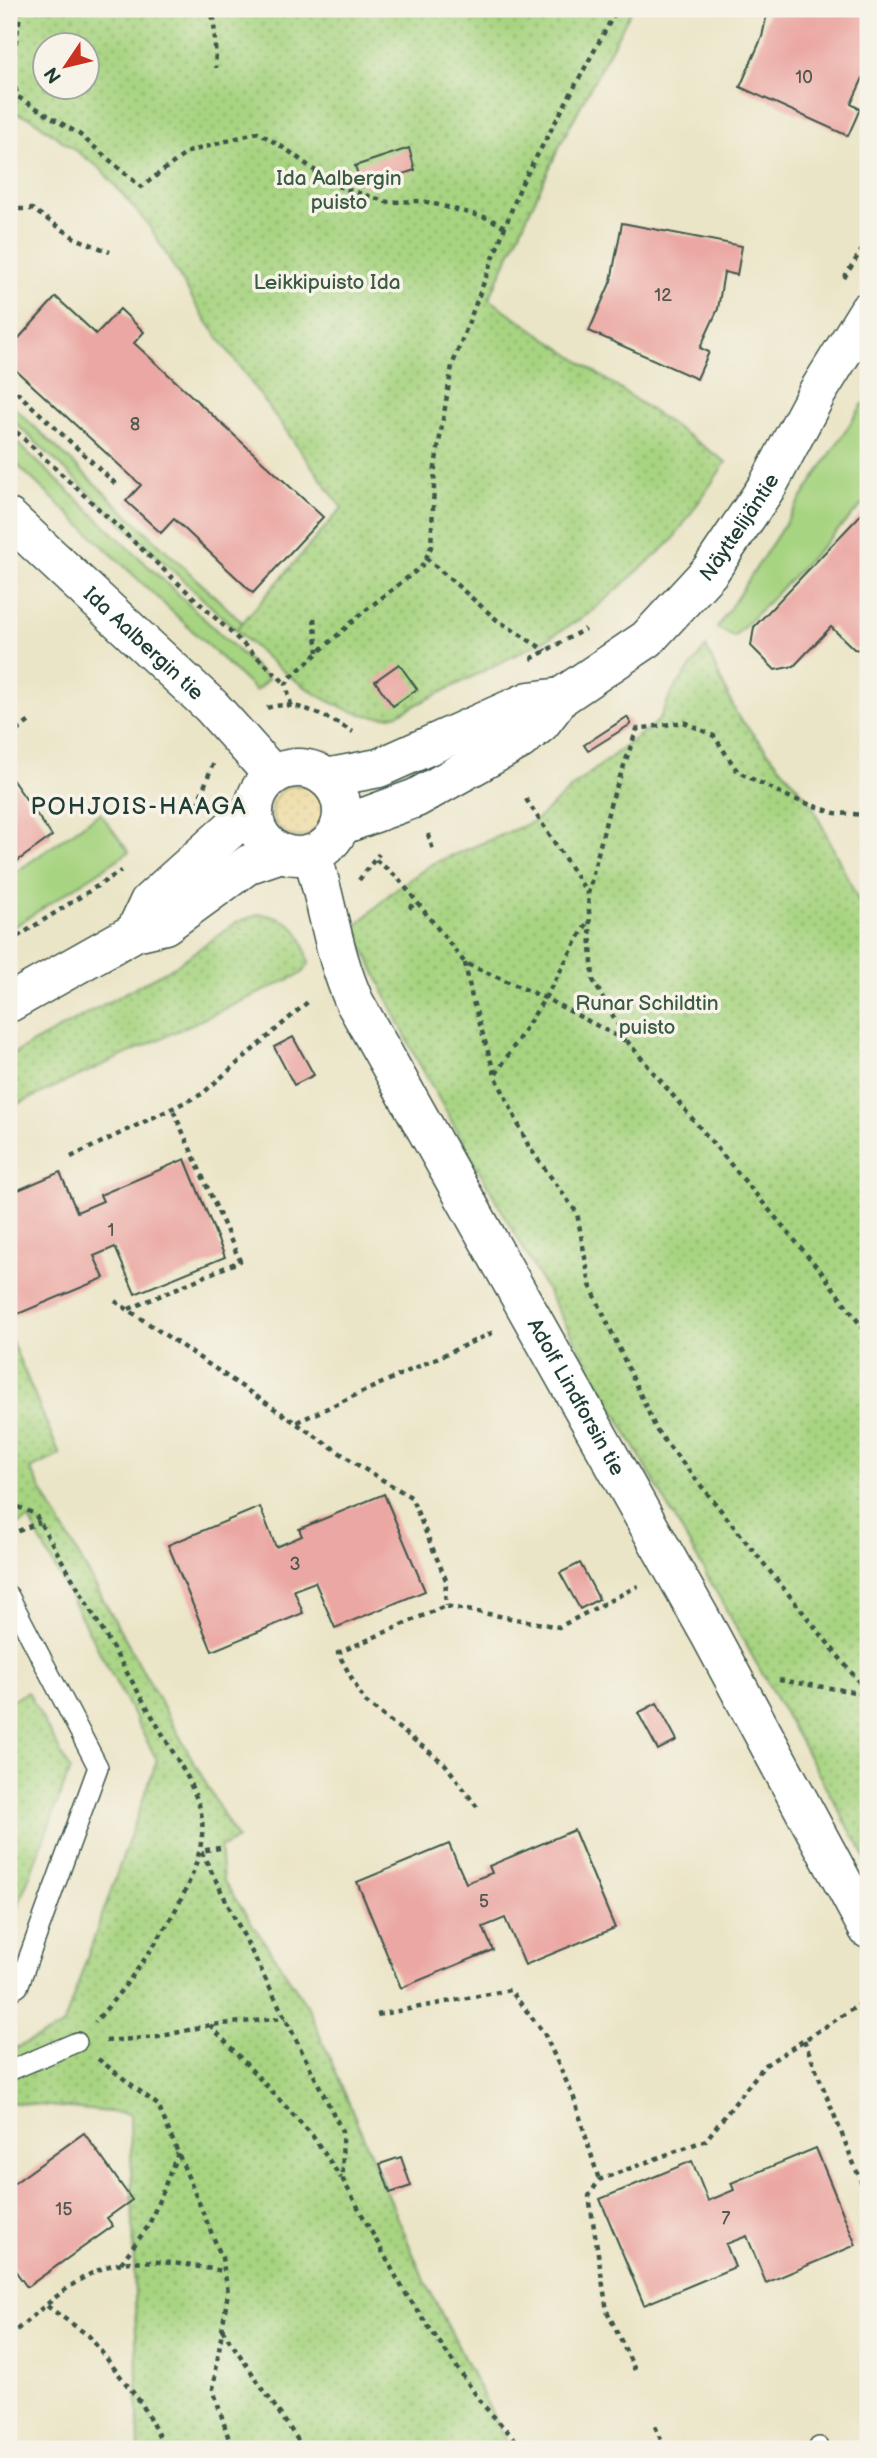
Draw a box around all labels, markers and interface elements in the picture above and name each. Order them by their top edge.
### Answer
north arrow [32,32,102,102]
text: N [40,62,67,87]
house number: 10 [795,67,813,88]
park label: Ida Aalbergin puisto [276,166,402,215]
park label: Leikkipuisto Ida [253,270,401,295]
house number: 12 [654,285,672,306]
house number: 8 [130,414,140,435]
street label: Näyttelijäntie [695,470,785,587]
street label: Ida Aalbergin tie [78,582,209,706]
district label: POHJOIS-HAAGA [30,792,248,821]
park label: Runar Schildtin puisto [575,991,719,1040]
house number: 1 [108,1220,114,1241]
street label: Adolf Lindforsin tie [522,1314,630,1480]
house number: 3 [289,1554,301,1575]
house number: 5 [479,1891,489,1912]
house number: 15 [55,2199,73,2220]
house number: 7 [722,2208,731,2229]

